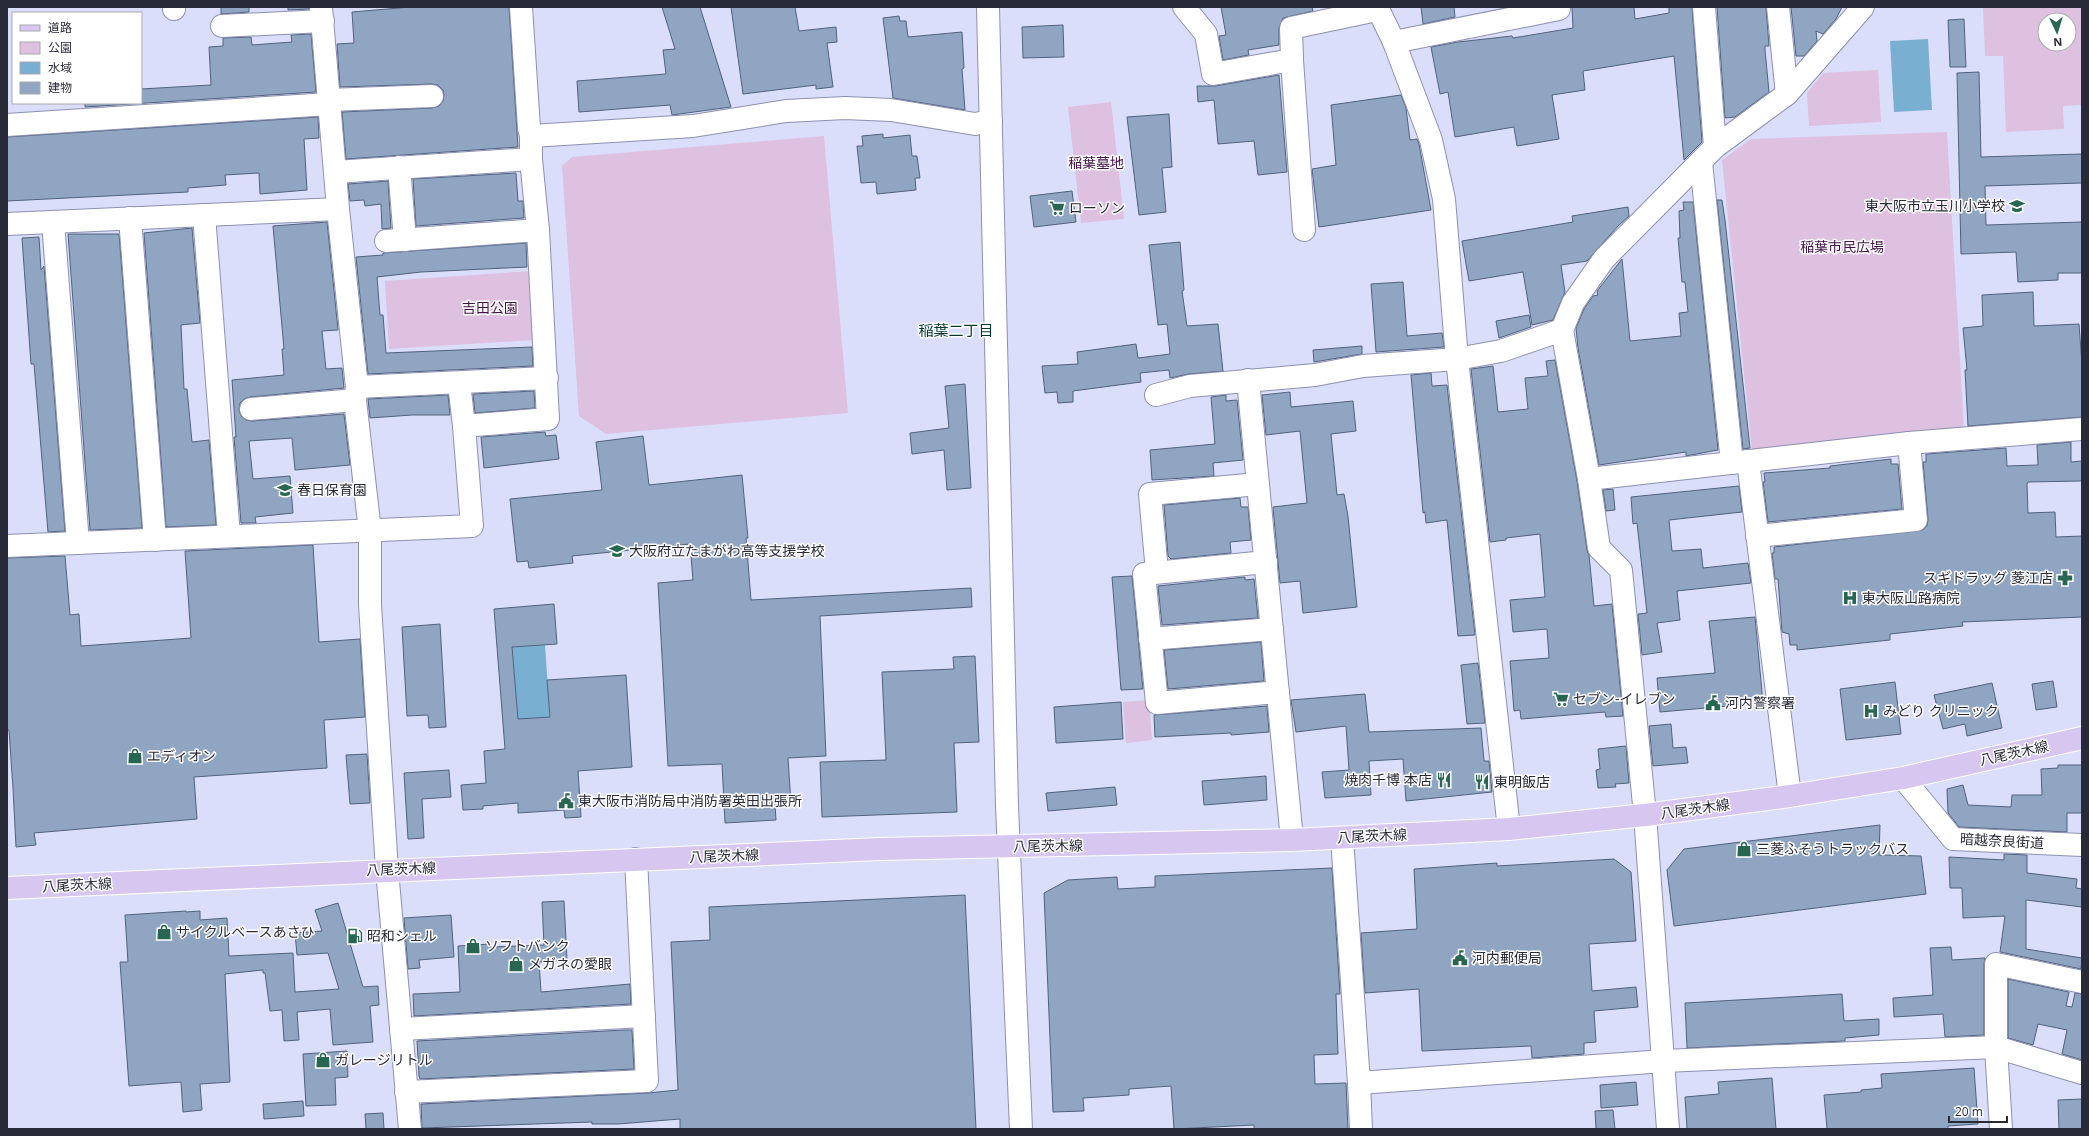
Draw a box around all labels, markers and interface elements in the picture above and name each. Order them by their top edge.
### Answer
legend [12,12,142,104]
north arrow [2037,12,2077,52]
text: 道路 [48,19,72,36]
text: N [2053,35,2063,50]
text: 公園 [48,39,72,56]
text: 水域 [48,59,72,76]
text: 建物 [48,79,72,96]
park label: 稲葉墓地 [1068,153,1124,172]
place label: 東大阪市立玉川小学校 [1865,196,2005,215]
school or university icon: 東大阪市立玉川小学校 [2008,197,2026,215]
place label: ローソン [1069,198,1125,217]
supermarket icon: ローソン [1048,199,1066,217]
park label: 稲葉市民広場 [1800,237,1884,256]
park label: 吉田公園 [462,298,518,317]
district label: 稲葉二丁目 [918,320,994,340]
place label: 春日保育園 [297,480,367,499]
school or university icon: 春日保育園 [276,481,294,499]
place label: 大阪府立たまがわ高等支援学校 [629,541,825,560]
school or university icon: 大阪府立たまがわ高等支援学校 [608,542,626,560]
place label: スギドラッグ 菱江店 [1923,568,2053,587]
pharmacy icon: スギドラッグ 菱江店 [2056,569,2074,587]
place label: 東大阪山路病院 [1862,588,1960,607]
hospital icon: 東大阪山路病院 [1841,589,1859,607]
place label: セブン-イレブン [1573,689,1676,708]
supermarket icon: セブン-イレブン [1552,690,1570,708]
place label: 河内警察署 [1725,693,1795,712]
public building icon: 河内警察署 [1704,694,1722,712]
place label: みどり クリニック [1883,701,1999,720]
hospital icon: みどり クリニック [1862,702,1880,720]
street label: 八尾茨木線 [1978,736,2050,769]
place label: エディオン [147,746,216,765]
shop icon: エディオン [126,747,144,765]
place label: 焼肉千博 本店 [1344,770,1432,789]
restaurant icon: 焼肉千博 本店 [1435,771,1453,789]
place label: 東明飯店 [1494,772,1550,791]
restaurant icon: 東明飯店 [1473,773,1491,791]
place label: 東大阪市消防局中消防署英田出張所 [578,791,802,810]
public building icon: 東大阪市消防局中消防署英田出張所 [557,792,575,810]
street label: 八尾茨木線 [1659,794,1731,823]
street label: 八尾茨木線 [1337,824,1407,847]
street label: 暗越奈良街道 [1960,829,2044,852]
street label: 八尾茨木線 [1013,835,1083,856]
place label: 三菱ふそうトラックバス [1756,839,1909,858]
shop icon: 三菱ふそうトラックバス [1735,840,1753,858]
street label: 八尾茨木線 [689,845,759,866]
street label: 八尾茨木線 [366,858,436,879]
street label: 八尾茨木線 [42,873,112,896]
place label: サイクルベースあさひ [176,922,315,941]
shop icon: サイクルベースあさひ [155,923,173,941]
place label: 昭和シェル [367,926,437,945]
fuel station icon: 昭和シェル [346,927,364,945]
place label: ソフトバンク [485,936,570,955]
shop icon: ソフトバンク [464,937,482,955]
place label: 河内郵便局 [1472,948,1542,967]
public building icon: 河内郵便局 [1451,949,1469,967]
place label: メガネの愛眼 [528,954,612,973]
shop icon: メガネの愛眼 [507,955,525,973]
place label: ガレージリトル [335,1050,433,1069]
shop icon: ガレージリトル [314,1051,332,1069]
scale bar [1949,1098,2007,1124]
text: 20 m [1955,1103,1983,1120]

